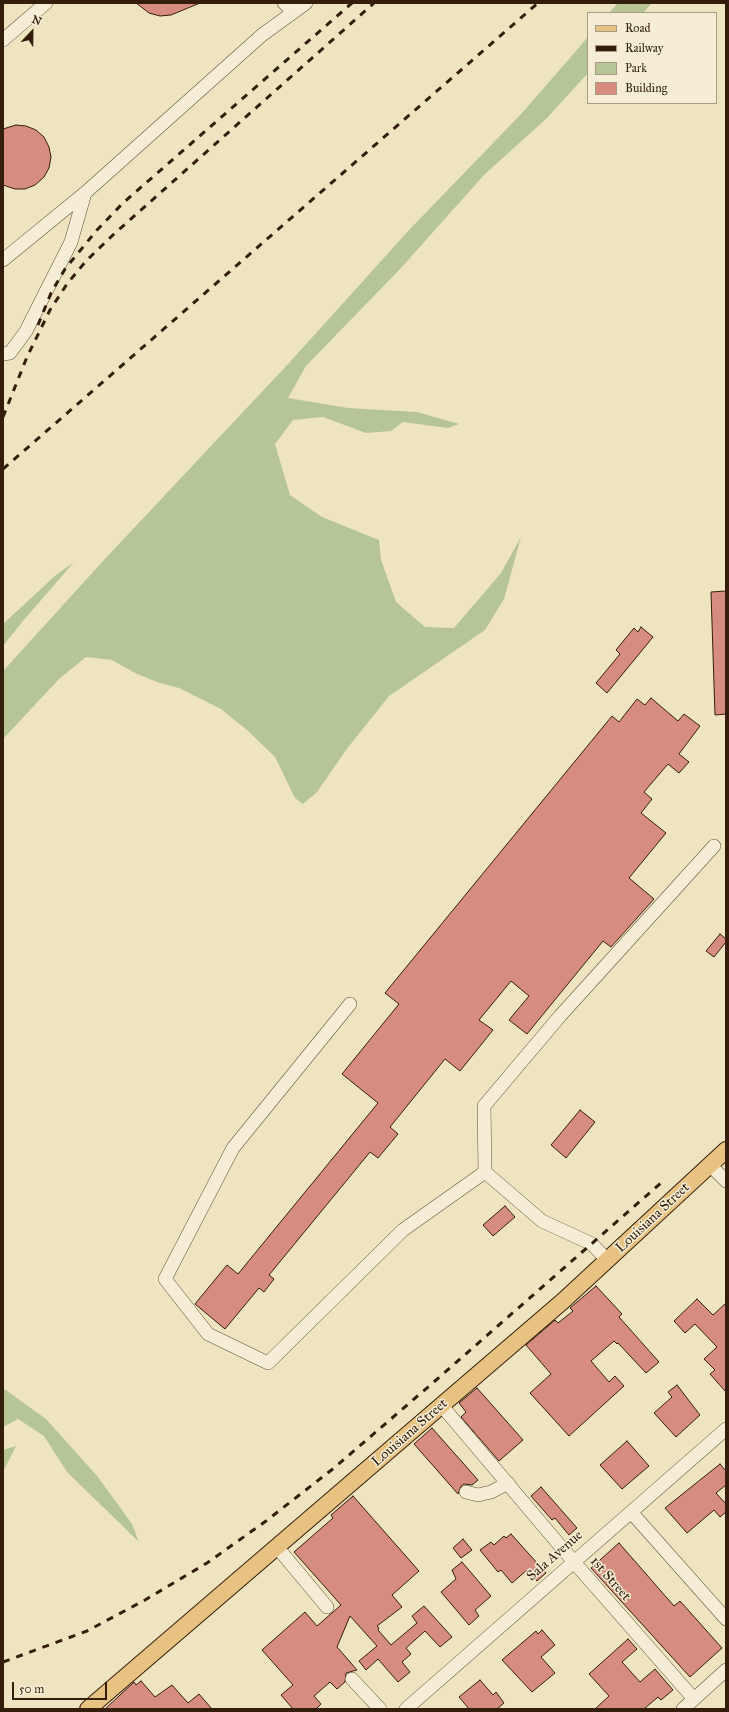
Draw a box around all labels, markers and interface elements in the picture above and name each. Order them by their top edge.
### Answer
north arrow [12,12,52,52]
legend [587,12,717,104]
text: N [30,13,43,28]
text: Road [625,21,651,35]
text: Railway [625,41,663,55]
text: Park [625,61,647,75]
text: Building [625,81,667,95]
street label: Louisiana Street [613,1179,693,1257]
street label: Louisiana Street [369,1396,451,1470]
street label: Sala Avenue [524,1527,586,1585]
street label: 1st Street [586,1553,634,1605]
scale bar [14,1674,109,1700]
text: 50 m [19,1682,44,1696]

